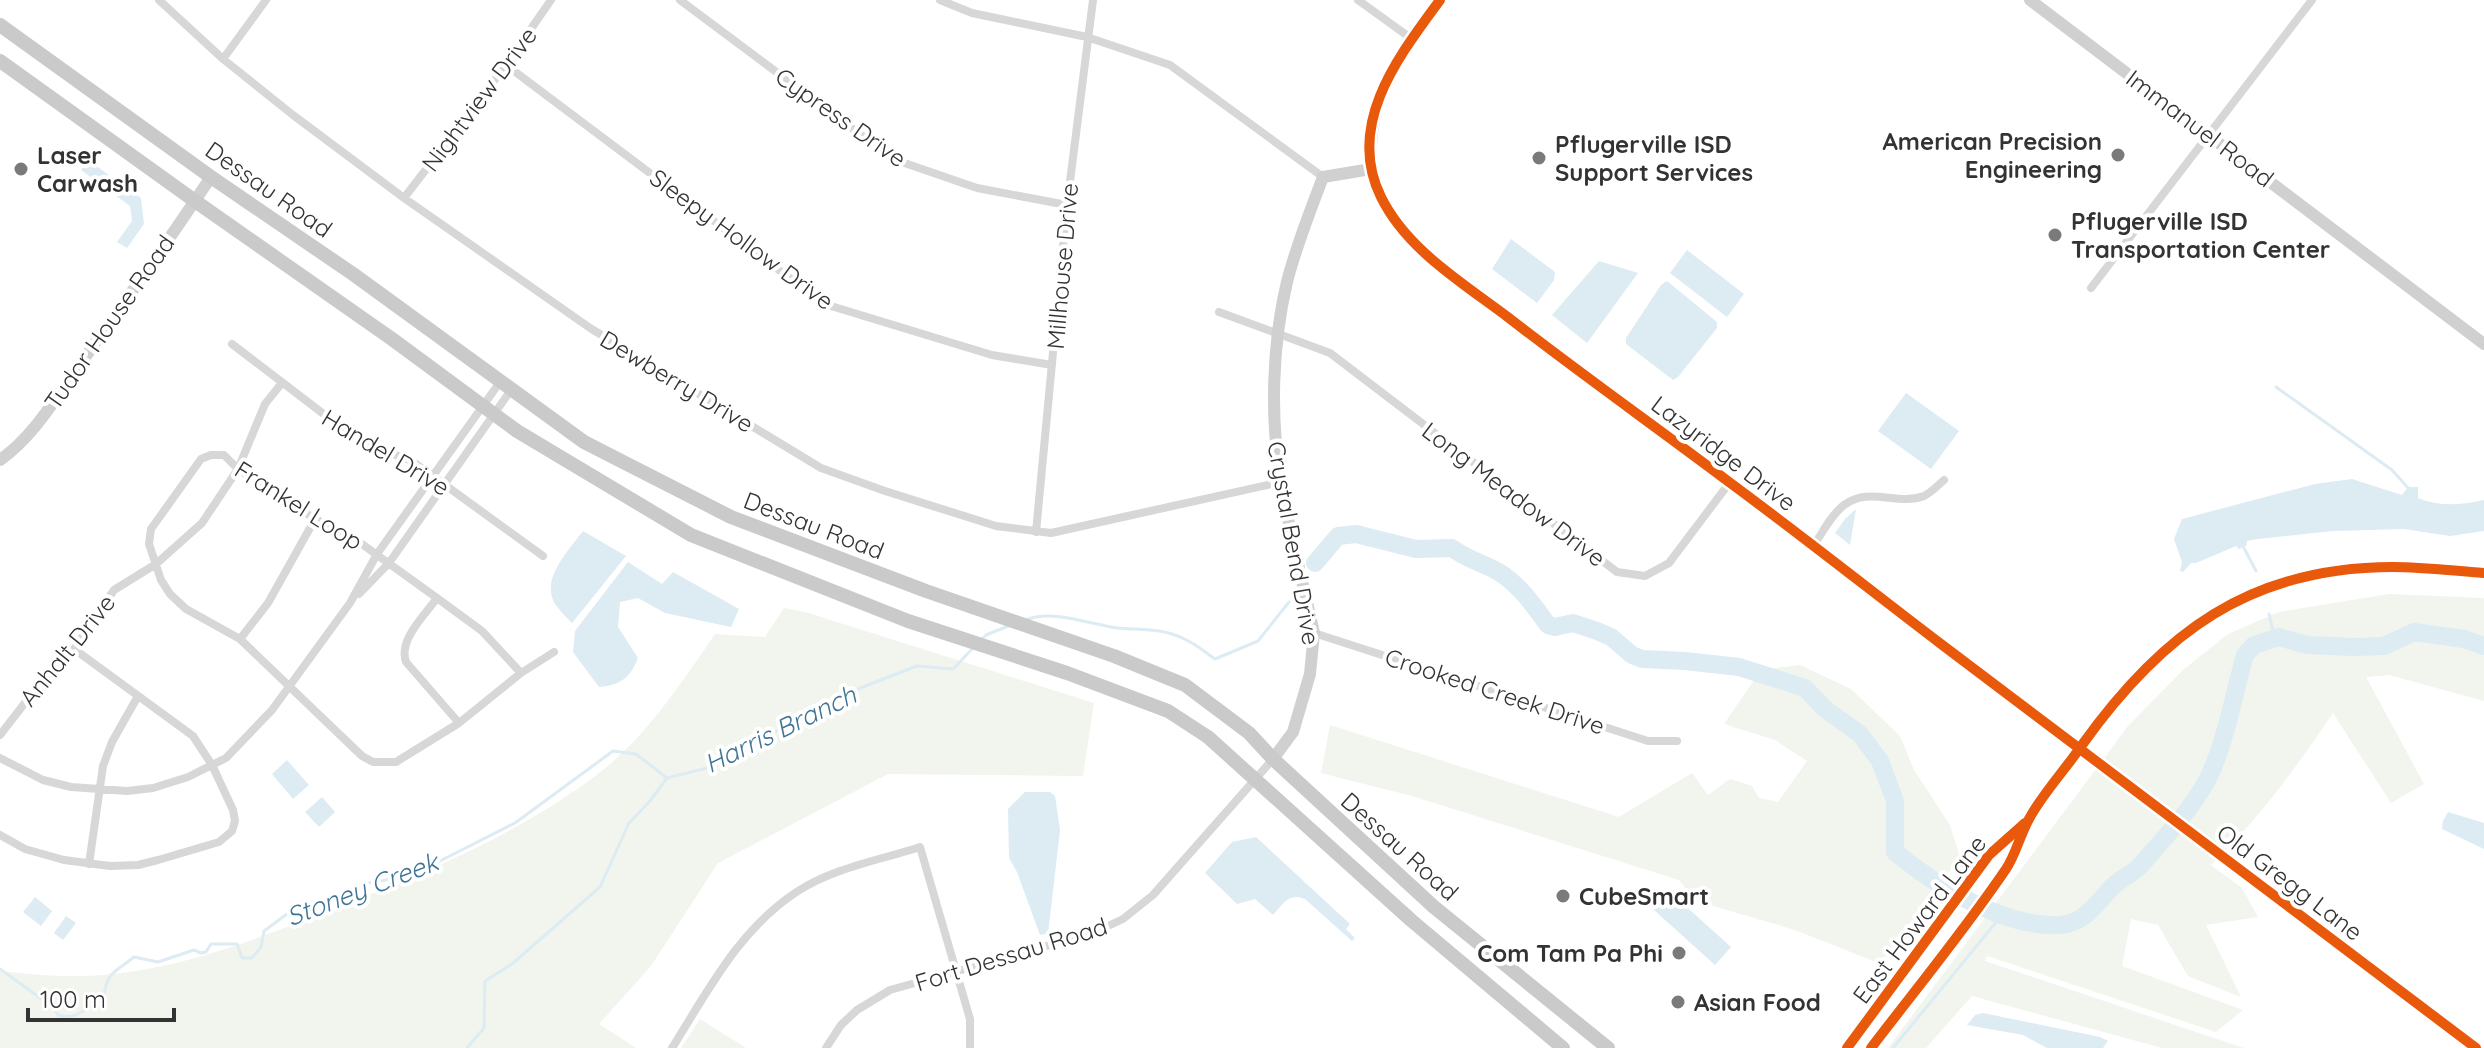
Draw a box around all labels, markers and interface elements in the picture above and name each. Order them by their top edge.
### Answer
street label: Nightview Drive [415,21,543,177]
street label: Cypress Drive [770,61,912,173]
street label: Immanuel Road [2120,63,2280,193]
place label: American Precision Engineering [1883,126,2102,184]
place label: Pflugerville ISD Support Services [1555,129,1753,187]
street label: Dessau Road [200,134,338,244]
place label: Laser Carwash [37,140,138,198]
marker: American Precision Engineering [2109,146,2127,164]
marker: Pflugerville ISD Support Services [1530,149,1548,167]
marker: Laser Carwash [12,160,30,178]
street label: Sleepy Hollow Drive [644,162,840,316]
street label: Millhouse Drive [1040,182,1084,350]
place label: Pflugerville ISD Transportation Center [2071,206,2330,264]
marker: Pflugerville ISD Transportation Center [2046,226,2064,244]
street label: Tudor House Road [38,229,180,415]
street label: Dewberry Drive [595,323,759,439]
street label: Lazyridge Drive [1646,389,1802,517]
street label: Handel Drive [317,402,455,502]
street label: Long Meadow Drive [1416,415,1612,573]
street label: Crystal Bend Drive [1261,439,1327,647]
street label: Frankel Loop [230,454,368,556]
street label: Dessau Road [740,485,888,565]
street label: Anhalt Drive [13,588,121,712]
street label: Crooked Creek Drive [1381,641,1609,741]
water label: Harris Branch [699,677,862,780]
street label: Dessau Road [1335,785,1465,907]
street label: Old Gregg Lane [2211,817,2369,947]
street label: East Howard Lane [1846,829,1992,1009]
water label: Stoney Creek [281,844,445,933]
place label: CubeSmart [1579,881,1709,911]
marker: CubeSmart [1554,887,1572,905]
street label: Fort Dessau Road [911,911,1111,997]
place label: Com Tam Pa Phi [1477,938,1663,968]
marker: Com Tam Pa Phi [1670,944,1688,962]
scale bar [28,972,174,1022]
text: 100 m [40,984,106,1014]
place label: Asian Food [1694,987,1821,1017]
marker: Asian Food [1669,993,1687,1011]

